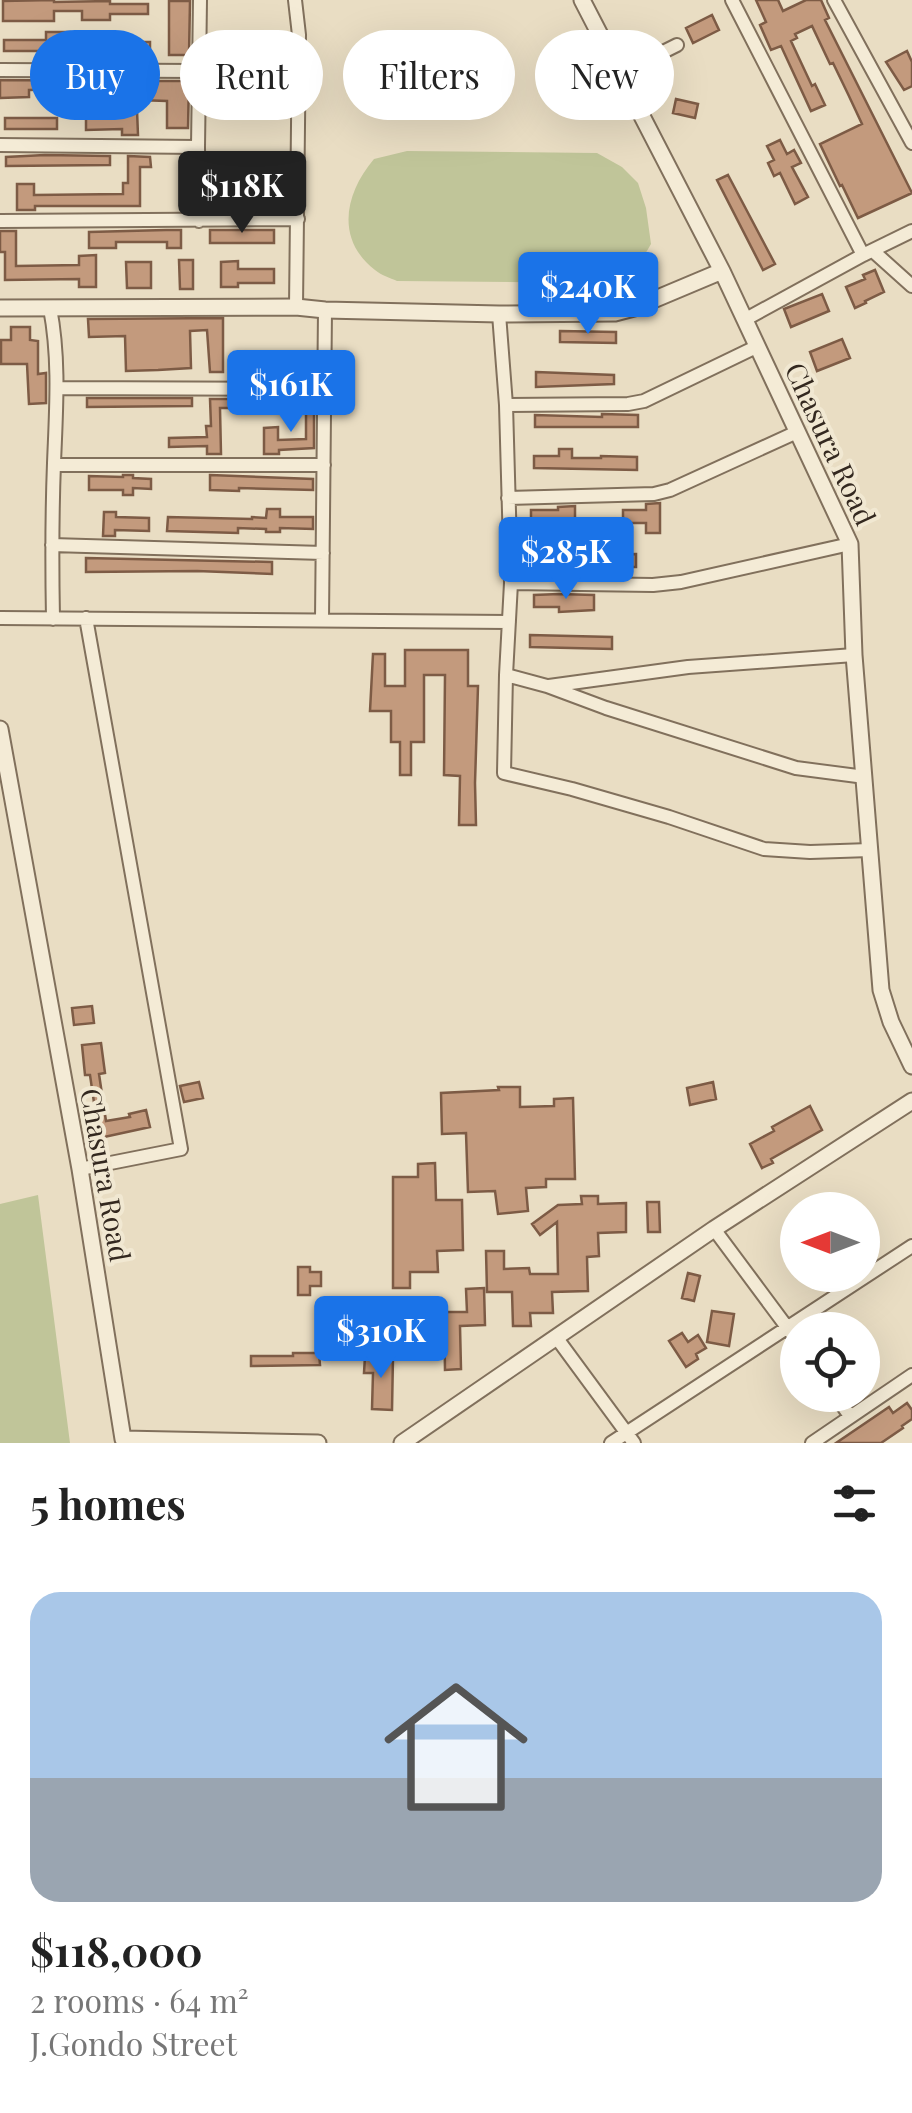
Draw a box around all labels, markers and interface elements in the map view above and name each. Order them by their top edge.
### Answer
chip: Buy [30,30,160,120]
chip: Rent [180,30,323,120]
chip: Filters [343,30,515,120]
chip: New [535,30,674,120]
pin: $118K [172,151,312,236]
text: $118K [200,162,284,205]
pin: $240K [518,252,658,337]
text: $240K [540,263,636,306]
pin: $161K [221,350,361,435]
street label: Chasura Road [778,356,885,531]
text: $161K [249,361,333,404]
pin: $285K [496,517,636,602]
text: $285K [521,528,611,571]
street label: Chasura Road [73,1085,140,1264]
north arrow [780,1192,880,1292]
map controls [780,1192,880,1412]
pin: $310K [311,1296,451,1381]
text: $310K [336,1307,426,1350]
button: locate [780,1312,880,1412]
text: 5 homes [30,1475,186,1531]
icon: filters [827,1476,882,1531]
icon: home [366,1657,546,1837]
text: $118,000 [30,1922,203,1978]
text: 2 rooms · 64 m² [30,1978,249,2021]
text: J.Gondo Street [30,2021,237,2064]

